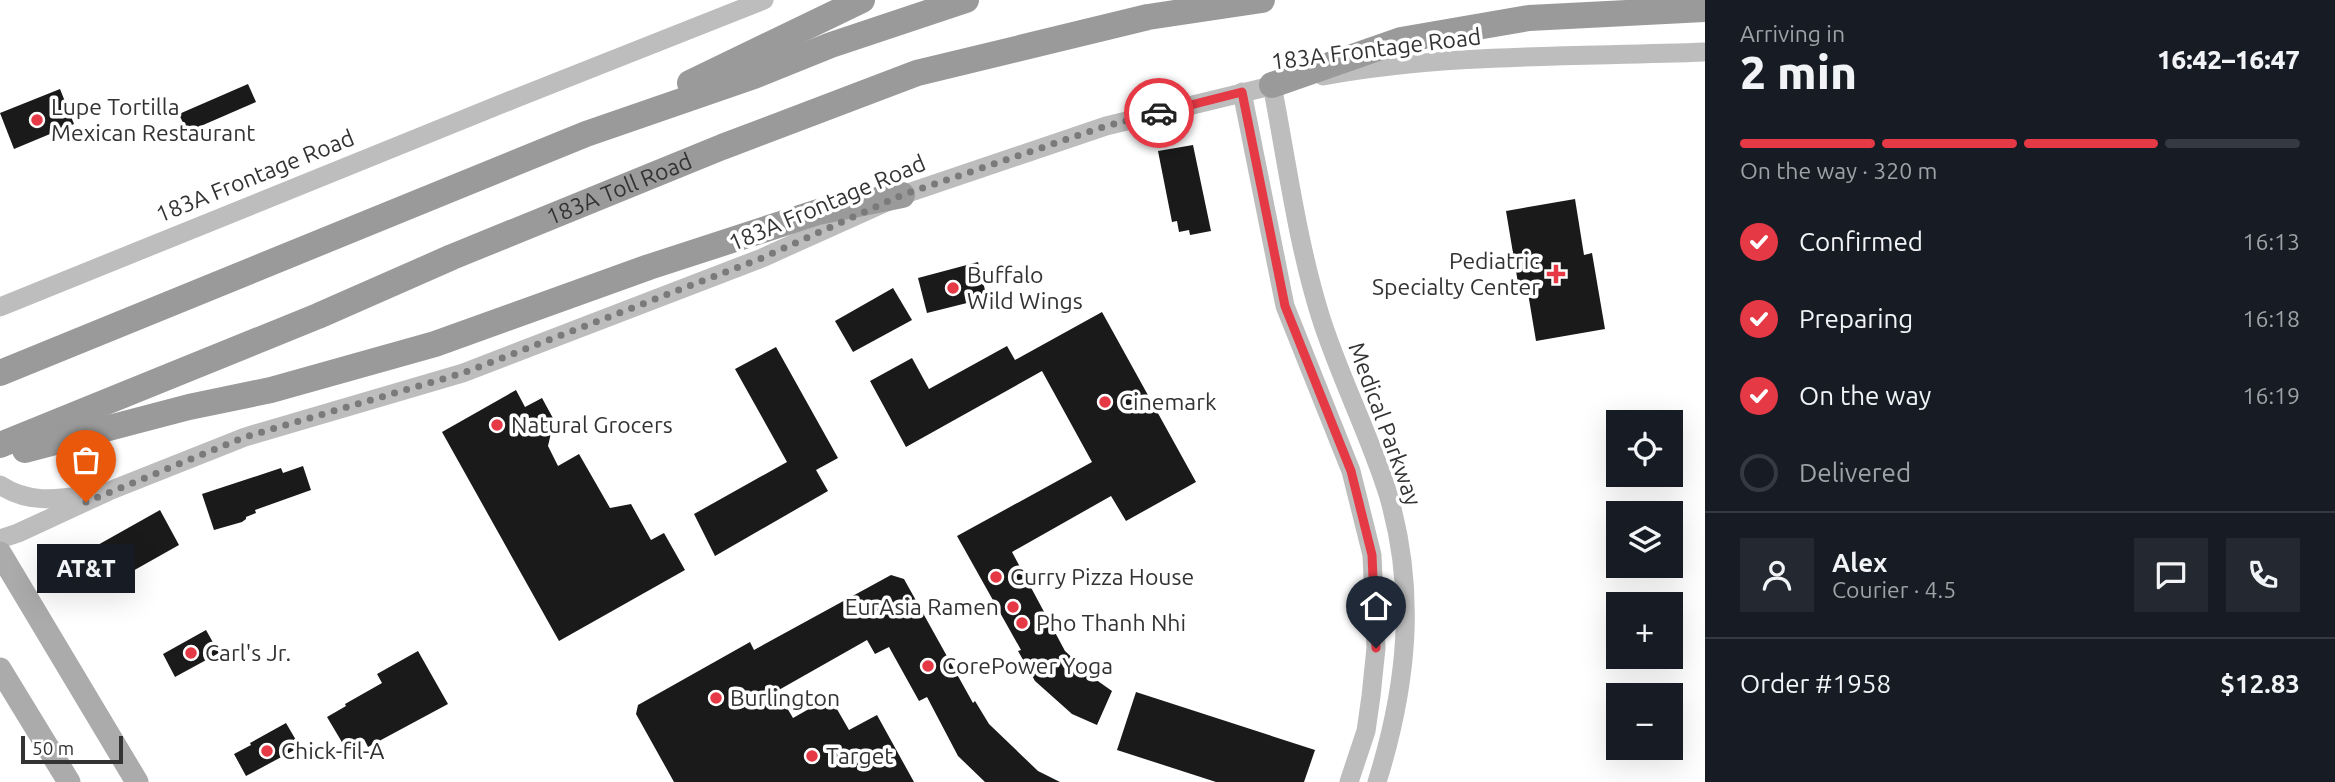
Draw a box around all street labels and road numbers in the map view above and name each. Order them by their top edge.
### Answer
street label: 183A Frontage Road [1270,23,1482,74]
street label: 183A Frontage Road [152,124,357,227]
street label: 183A Toll Road [543,148,695,229]
street label: 183A Frontage Road [725,150,929,255]
street label: Medical Parkway [1344,339,1427,509]

